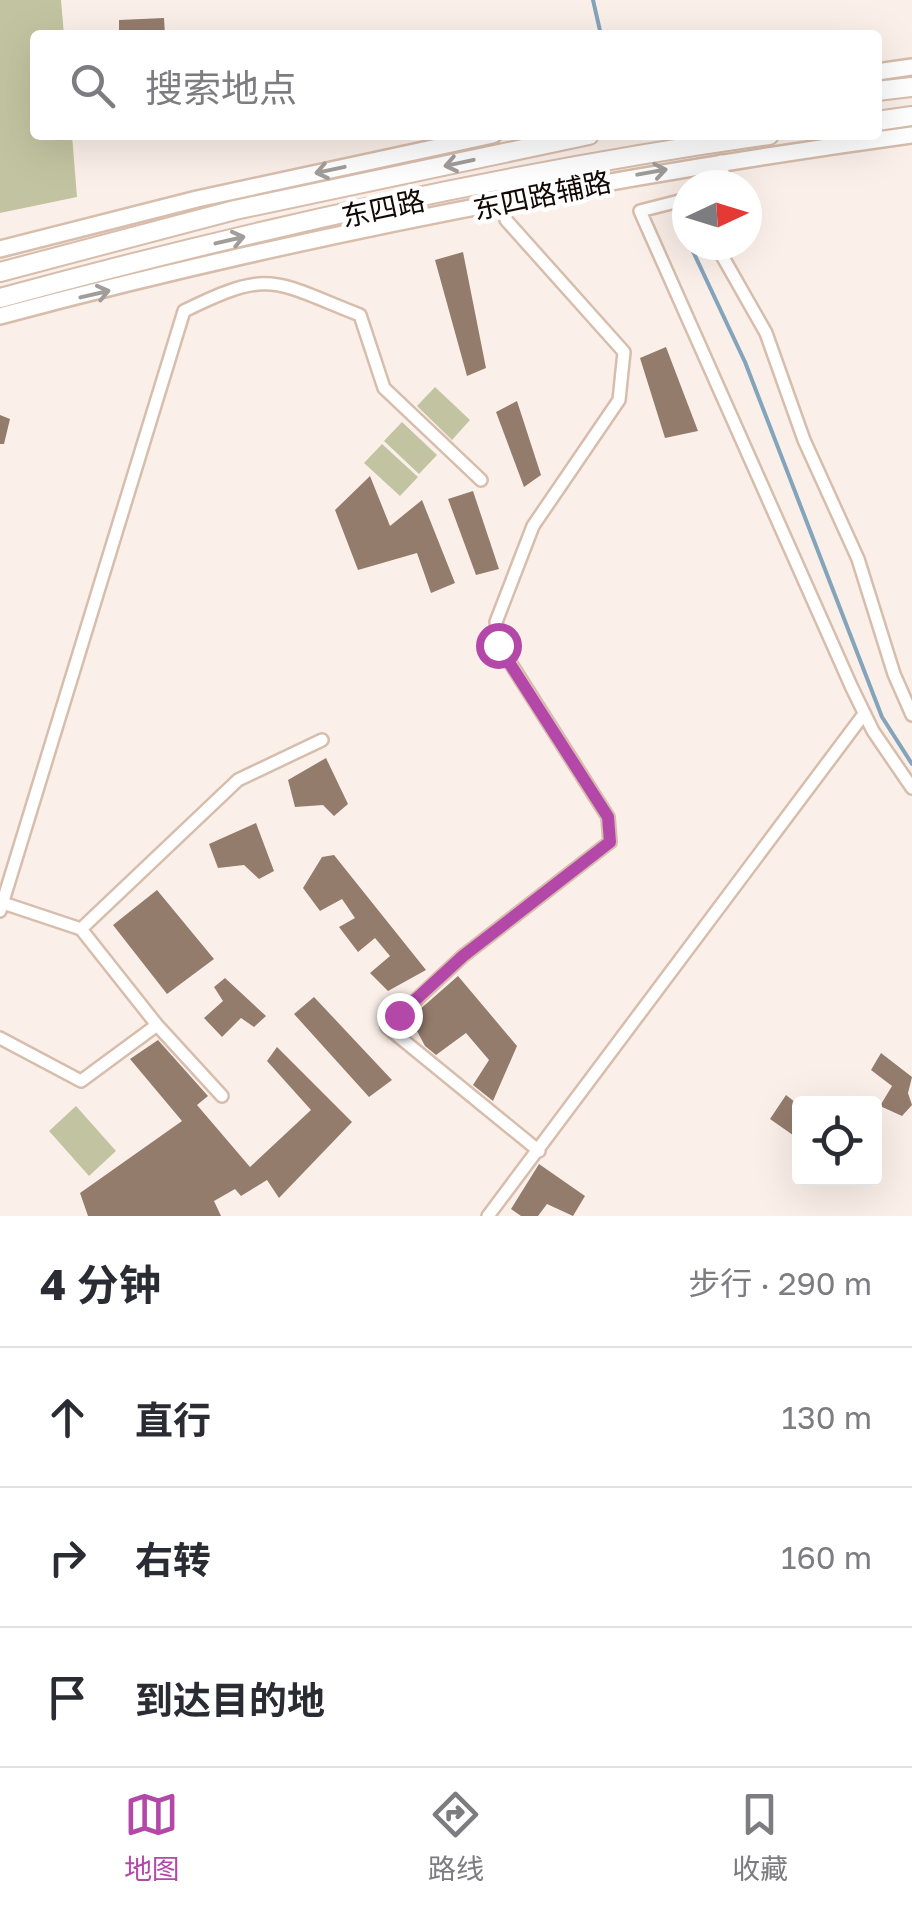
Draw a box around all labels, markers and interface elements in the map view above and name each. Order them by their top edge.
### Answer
search box [30,30,882,140]
icon: search [65,58,120,113]
text: 搜索地点 [145,65,297,110]
one-way arrow [444,154,476,173]
one-way arrow [315,162,347,181]
one-way arrow [635,162,667,181]
street label: 东四路辅路 [470,164,614,226]
north arrow [672,170,762,260]
street label: 东四路 [338,183,428,233]
one-way arrow [213,230,245,248]
one-way arrow [78,284,110,302]
route start [476,623,522,669]
route end [377,993,423,1039]
map controls [792,1096,882,1186]
button: locate [792,1096,882,1186]
text: 4 分钟 [40,1259,161,1309]
text: 步行 · 290 m [688,1264,872,1302]
icon: ahead [40,1390,95,1445]
text: 直行 [135,1397,211,1442]
text: 130 m [782,1398,872,1436]
icon: right [40,1530,95,1585]
text: 右转 [135,1537,211,1582]
text: 160 m [781,1538,872,1576]
icon: arrive [40,1670,95,1725]
text: 到达目的地 [135,1677,325,1722]
tab: 地图 [124,1787,180,1887]
tab: 路线 [428,1787,484,1887]
tab: 收藏 [732,1787,788,1887]

